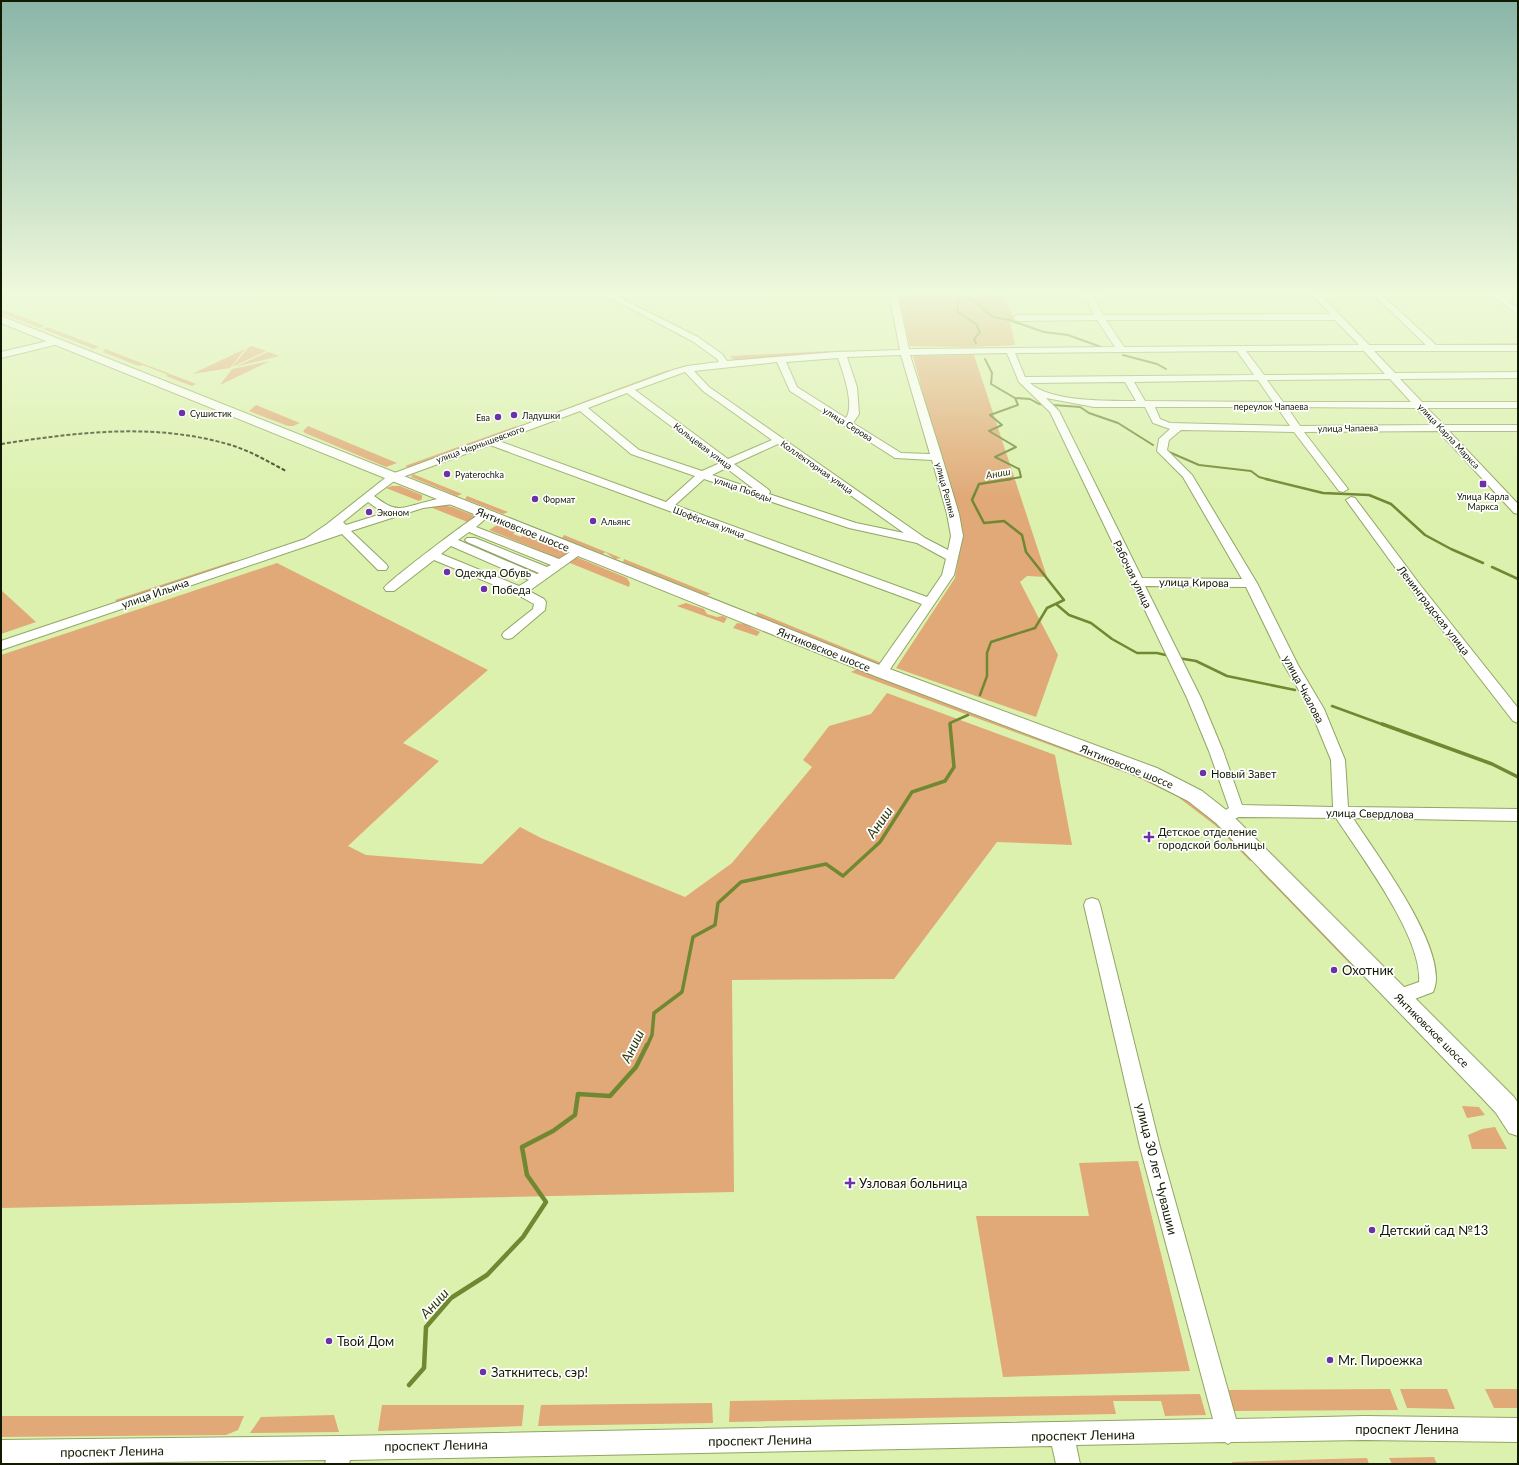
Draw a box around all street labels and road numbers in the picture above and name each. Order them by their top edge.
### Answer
street label: переулок Чапаева [1234,401,1308,412]
street label: улица Карла Маркса [1416,401,1482,471]
street label: улица Серова [821,404,875,444]
street label: Кольцевая улица [671,420,735,472]
street label: улица Чапаева [1318,422,1378,434]
street label: улица Чернышевского [434,423,526,465]
street label: Коллекторная улица [779,438,855,496]
street label: улица Репина [933,461,959,519]
street label: улица Победы [713,474,773,504]
street label: Янтиковское шоссе [474,504,572,554]
street label: Шофёрская улица [672,504,746,540]
street label: Рабочая улица [1111,538,1155,610]
street label: Ленинградская улица [1394,562,1473,657]
street label: улица Ильича [120,575,190,611]
street label: улица Кирова [1159,575,1229,589]
street label: Янтиковское шоссе [775,624,873,674]
street label: улица Чкалова [1281,653,1327,725]
street label: Янтиковское шоссе [1078,741,1176,791]
street label: улица Свердлова [1326,806,1414,820]
street label: Янтиковское шоссе [1392,990,1472,1070]
street label: улица 30 лет Чувашии [1133,1101,1181,1237]
street label: проспект Ленина [1355,1421,1459,1437]
street label: проспект Ленина [1031,1426,1135,1444]
street label: проспект Ленина [708,1431,812,1449]
street label: проспект Ленина [384,1436,488,1454]
street label: проспект Ленина [60,1442,164,1460]

